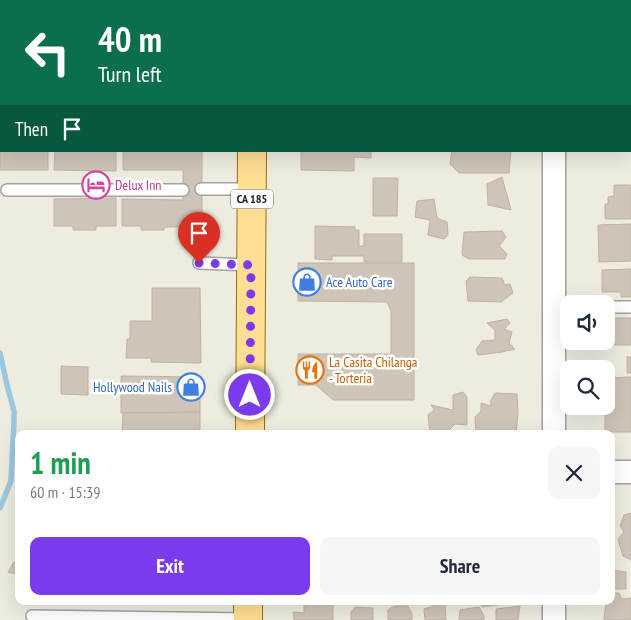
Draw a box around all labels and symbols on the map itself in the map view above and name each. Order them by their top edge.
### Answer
hotel icon: Delux Inn [81,170,111,200]
place label: Delux Inn [115,176,161,194]
road number: CA 185 [231,190,273,208]
pin [178,212,220,263]
shop icon: Ace Auto Care [292,267,322,297]
place label: Ace Auto Care [326,273,393,291]
place label: La Casita Chilanga - Torteria [329,353,417,387]
restaurant icon: La Casita Chilanga - Torteria [295,355,325,385]
position arrow [223,368,275,420]
shop icon: Hollywood Nails [176,372,206,402]
place label: Hollywood Nails [93,378,172,396]

